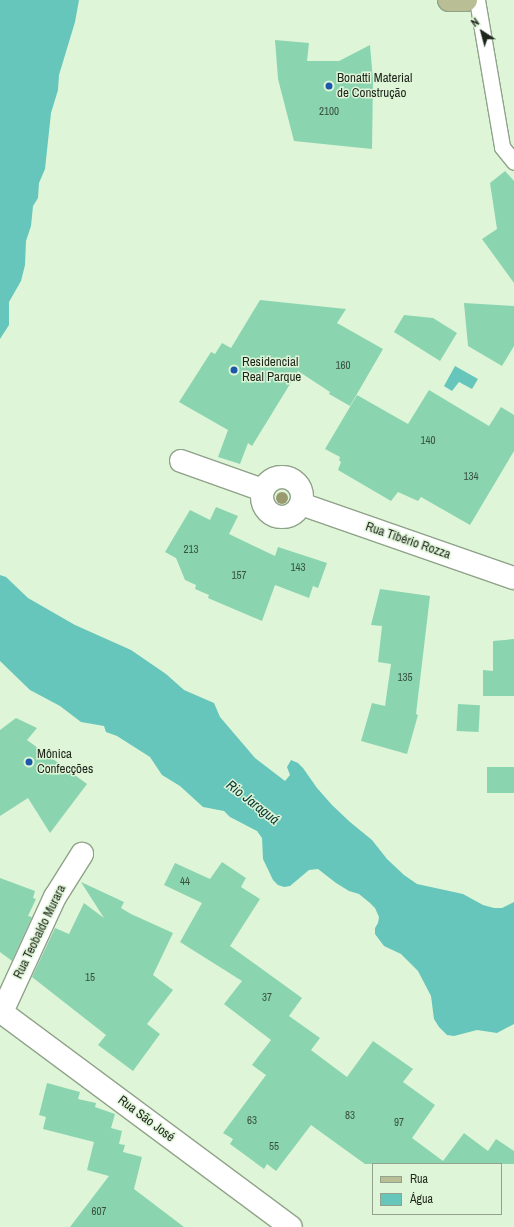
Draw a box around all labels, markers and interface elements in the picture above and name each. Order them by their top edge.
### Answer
north arrow [462,12,502,52]
text: N [468,15,482,30]
place label: Bonatti Material de Construção [337,71,412,102]
marker: Bonatti Material de Construção [324,81,334,91]
house number: 2100 [319,104,339,118]
place label: Residencial Real Parque [242,355,301,386]
house number: 160 [335,358,351,372]
marker: Residencial Real Parque [229,365,239,375]
house number: 140 [420,433,436,447]
house number: 134 [463,469,479,483]
street label: Rua Tibério Rozza [363,519,453,563]
house number: 213 [183,542,199,556]
house number: 143 [290,560,306,574]
house number: 157 [231,568,247,582]
house number: 135 [397,670,413,684]
place label: Mônica Confecções [37,747,93,778]
marker: Mônica Confecções [24,757,34,767]
water label: Rio Jaraguá [223,776,283,828]
house number: 44 [180,874,190,888]
street label: Rua Teobaldo Murara [11,883,69,981]
house number: 15 [85,970,95,984]
house number: 37 [262,990,272,1004]
street label: Rua São José [115,1093,177,1145]
house number: 83 [345,1108,355,1122]
house number: 63 [247,1113,257,1127]
house number: 97 [394,1115,404,1129]
house number: 55 [269,1139,279,1153]
legend [372,1163,502,1215]
text: Rua [410,1171,428,1187]
text: Água [410,1191,433,1207]
house number: 607 [91,1204,107,1218]

